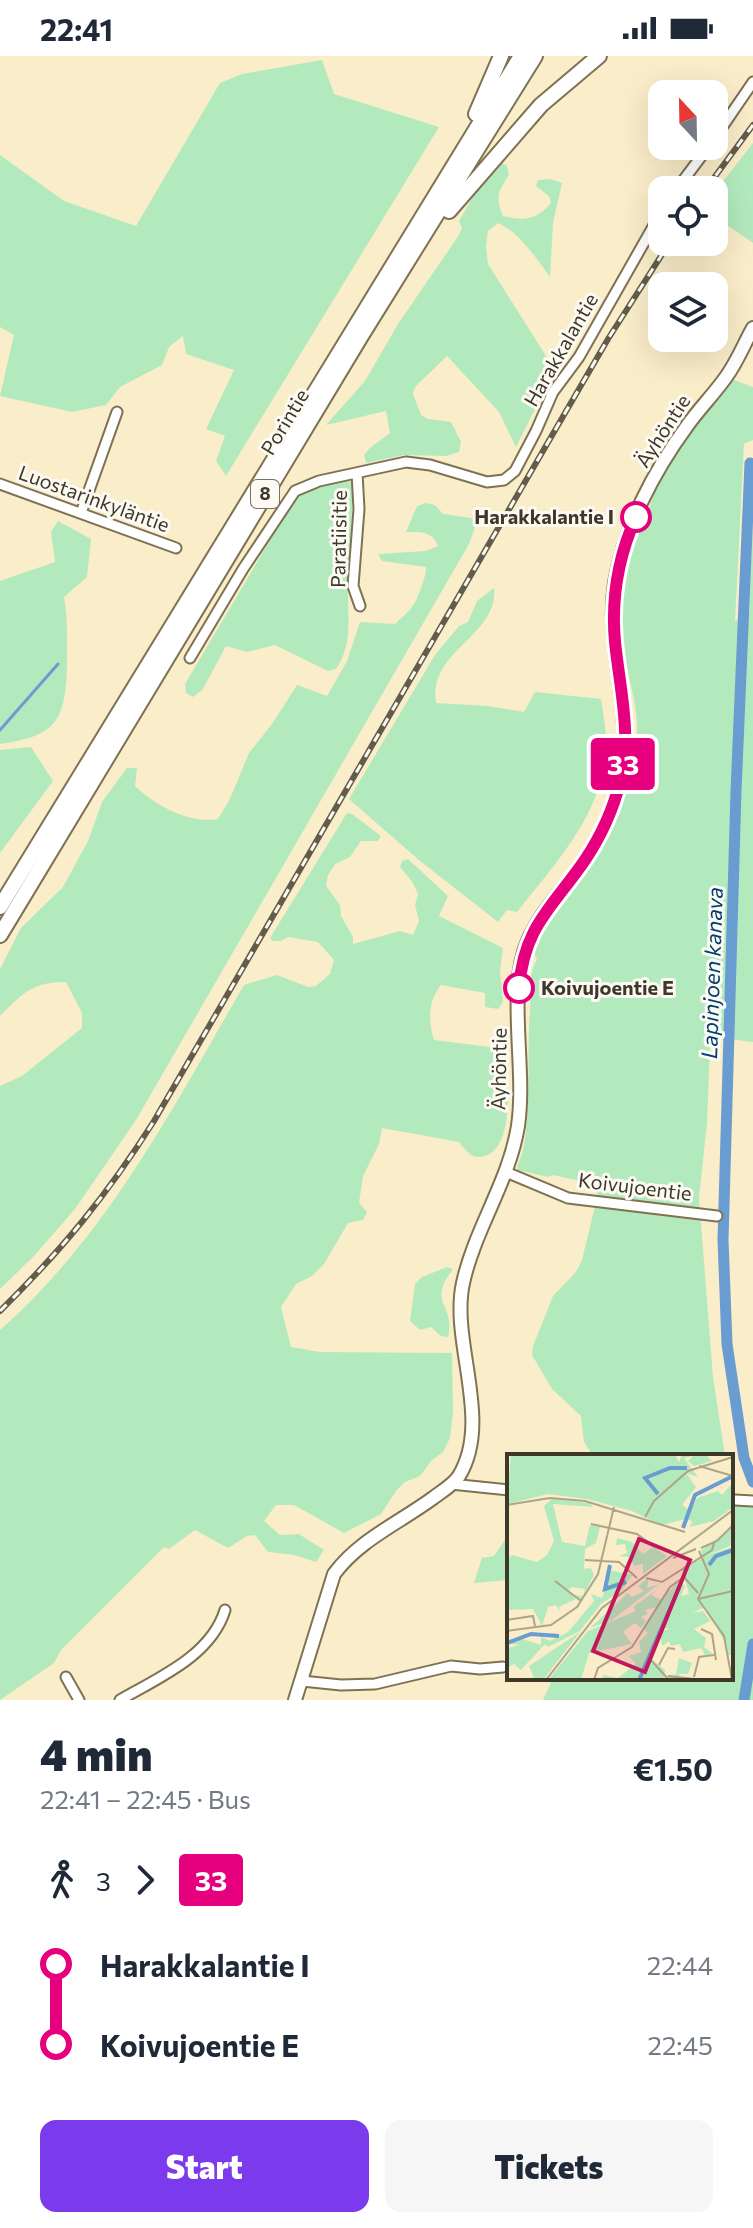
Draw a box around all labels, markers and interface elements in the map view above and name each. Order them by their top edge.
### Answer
text: 22:41 [40,10,113,47]
north arrow [648,80,728,160]
map controls [648,80,728,352]
button: locate [648,176,728,256]
button: layers [648,272,728,352]
street label: Harakkalantie [518,289,602,410]
street label: Porintie [255,384,313,459]
street label: Äyhöntie [630,389,695,471]
street label: Luostarinkyläntie [16,460,173,536]
road number: 8 [251,480,279,508]
street label: Paratiisitie [325,490,351,588]
marker: Harakkalantie I [621,502,651,532]
place label: Harakkalantie I [474,504,614,528]
line badge: 33 [587,738,659,790]
text: 33 [607,747,639,781]
water label: Lapinjoen kanava [695,886,728,1059]
marker: Koivujoentie E [504,973,534,1003]
place label: Koivujoentie E [541,975,674,999]
street label: Äyhöntie [485,1028,511,1110]
street label: Koivujoentie [577,1167,693,1205]
inset map [507,1454,733,1680]
text: 4 min [40,1726,153,1780]
text: €1.50 [633,1750,713,1787]
text: 22:41 – 22:45 · Bus [40,1783,251,1814]
icon: walk [40,1858,84,1902]
icon: forward [123,1858,167,1902]
text: 33 [195,1863,227,1897]
text: 3 [96,1865,111,1896]
text: Harakkalantie I [100,1946,310,1983]
text: 22:44 [647,1949,713,1980]
text: Koivujoentie E [100,2026,299,2063]
text: 22:45 [647,2029,713,2060]
button: Start [40,2120,369,2212]
button: Tickets [385,2120,713,2212]

